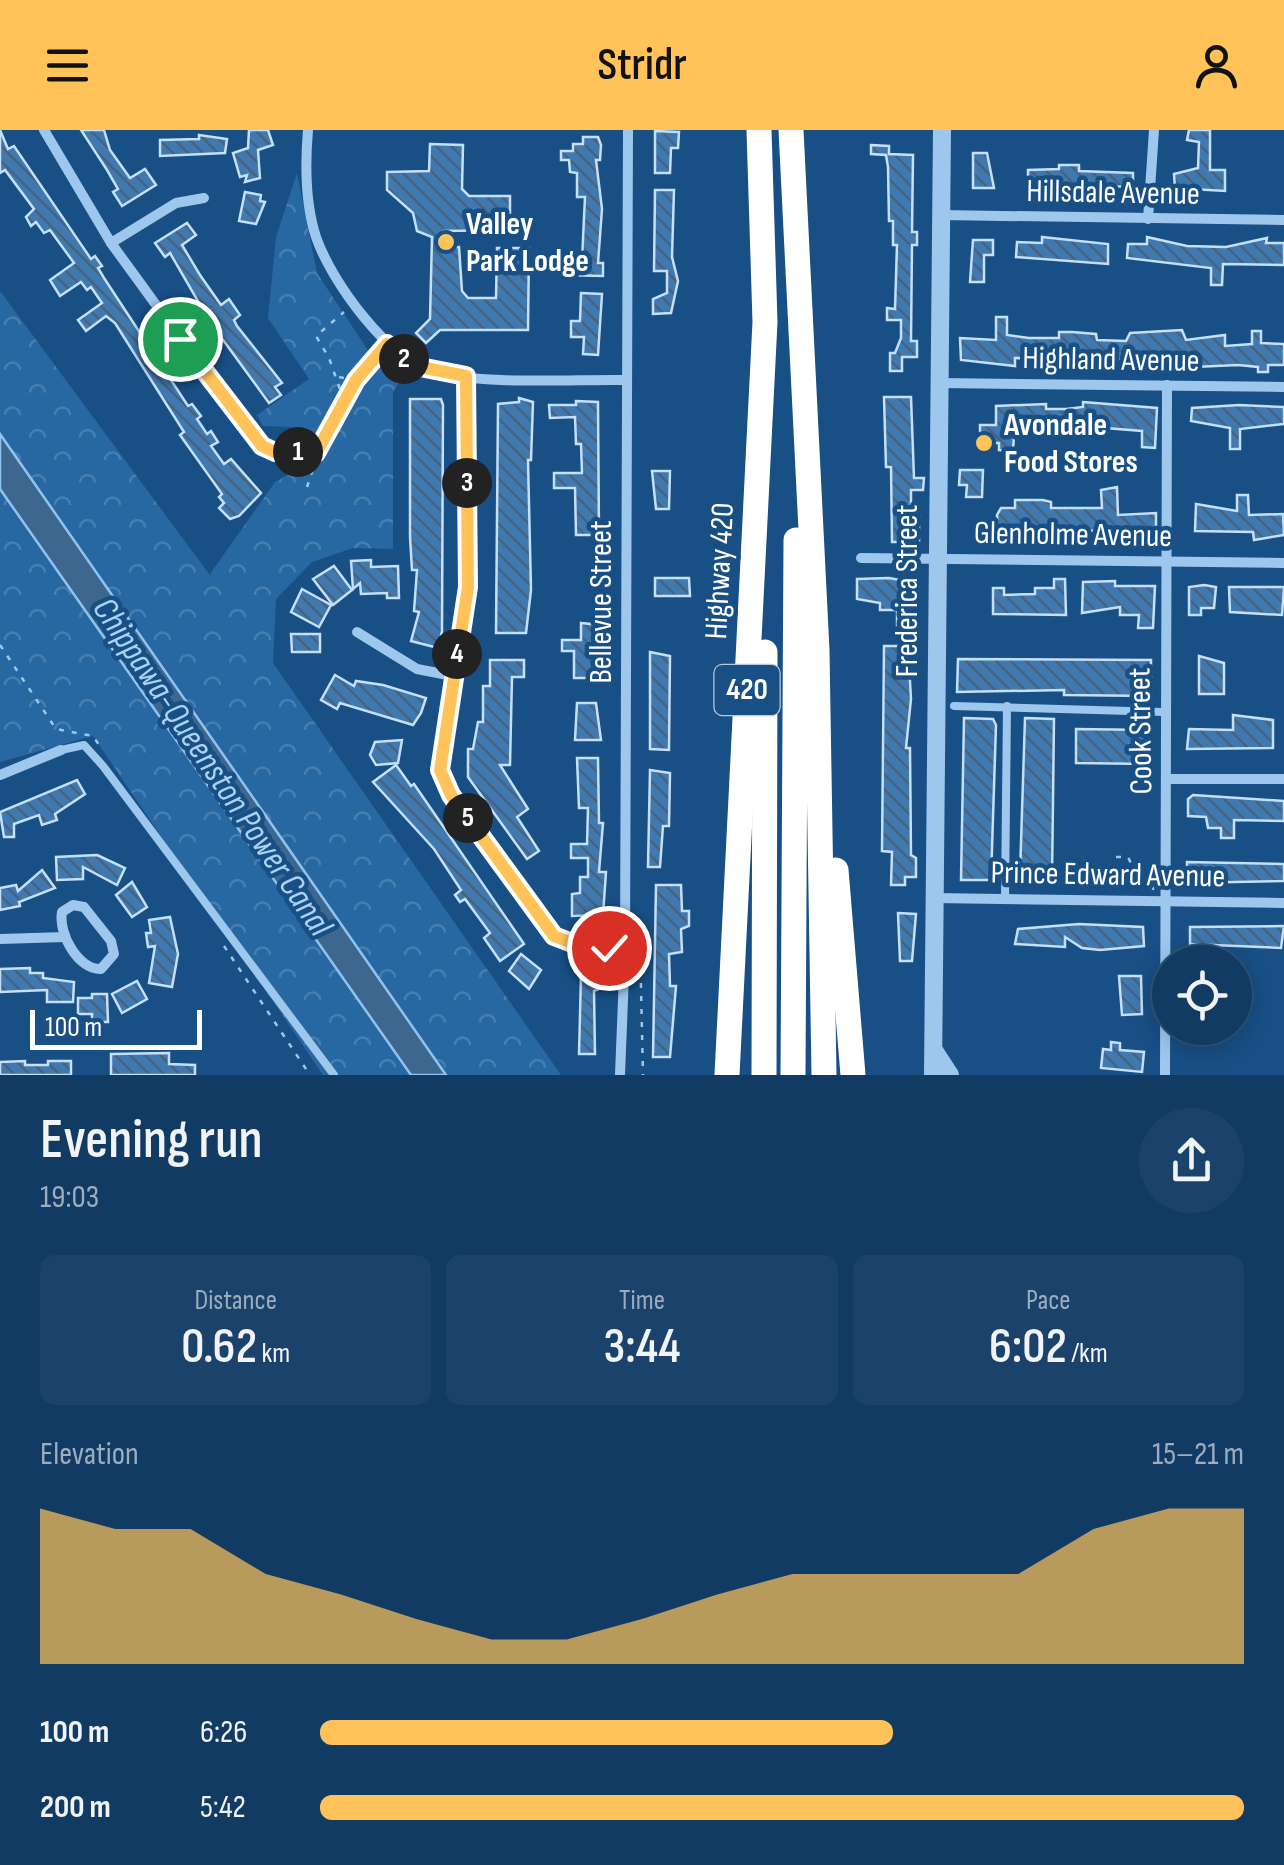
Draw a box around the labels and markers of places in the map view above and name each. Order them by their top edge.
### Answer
place label: Valley Park Lodge [466,205,589,281]
marker: Valley Park Lodge [435,231,457,253]
pin [138,297,223,382]
pin: 2 [379,334,429,384]
place label: Avondale Food Stores [1003,406,1138,482]
pin: 1 [273,427,323,477]
marker: Avondale Food Stores [973,432,995,454]
pin: 3 [442,458,492,508]
pin: 4 [432,629,482,679]
pin: 5 [443,793,493,843]
pin [567,906,652,991]

